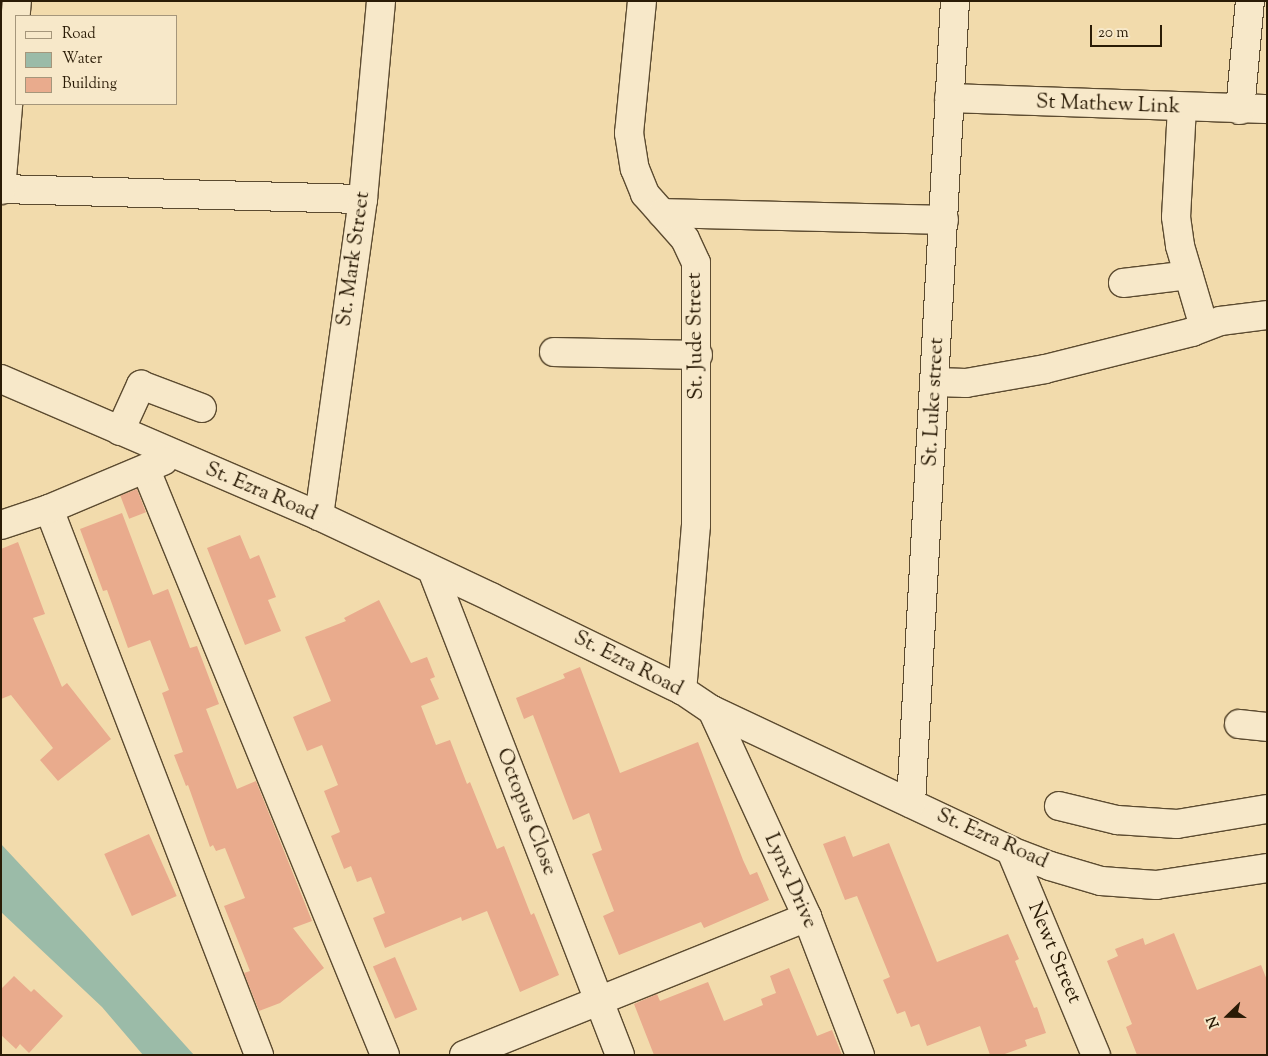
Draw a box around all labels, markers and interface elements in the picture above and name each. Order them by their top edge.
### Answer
legend [15,15,178,105]
scale bar [1093,15,1166,47]
text: 20 m [1098,23,1129,44]
text: Road [62,24,96,45]
text: Water [62,49,102,70]
text: Building [62,74,117,95]
street label: St Mathew Link [1035,90,1181,120]
street label: St. Mark Street [332,190,376,328]
street label: St. Jude Street [682,272,710,400]
street label: St. Luke street [918,337,950,467]
street label: St. Ezra Road [201,457,321,527]
street label: St. Ezra Road [569,626,687,702]
street label: Octopus Close [490,745,562,879]
street label: St. Ezra Road [932,803,1052,875]
street label: Lynx Drive [758,830,822,932]
street label: Newt Street [1021,899,1087,1007]
north arrow [1203,991,1253,1041]
text: N [1203,1013,1225,1031]

